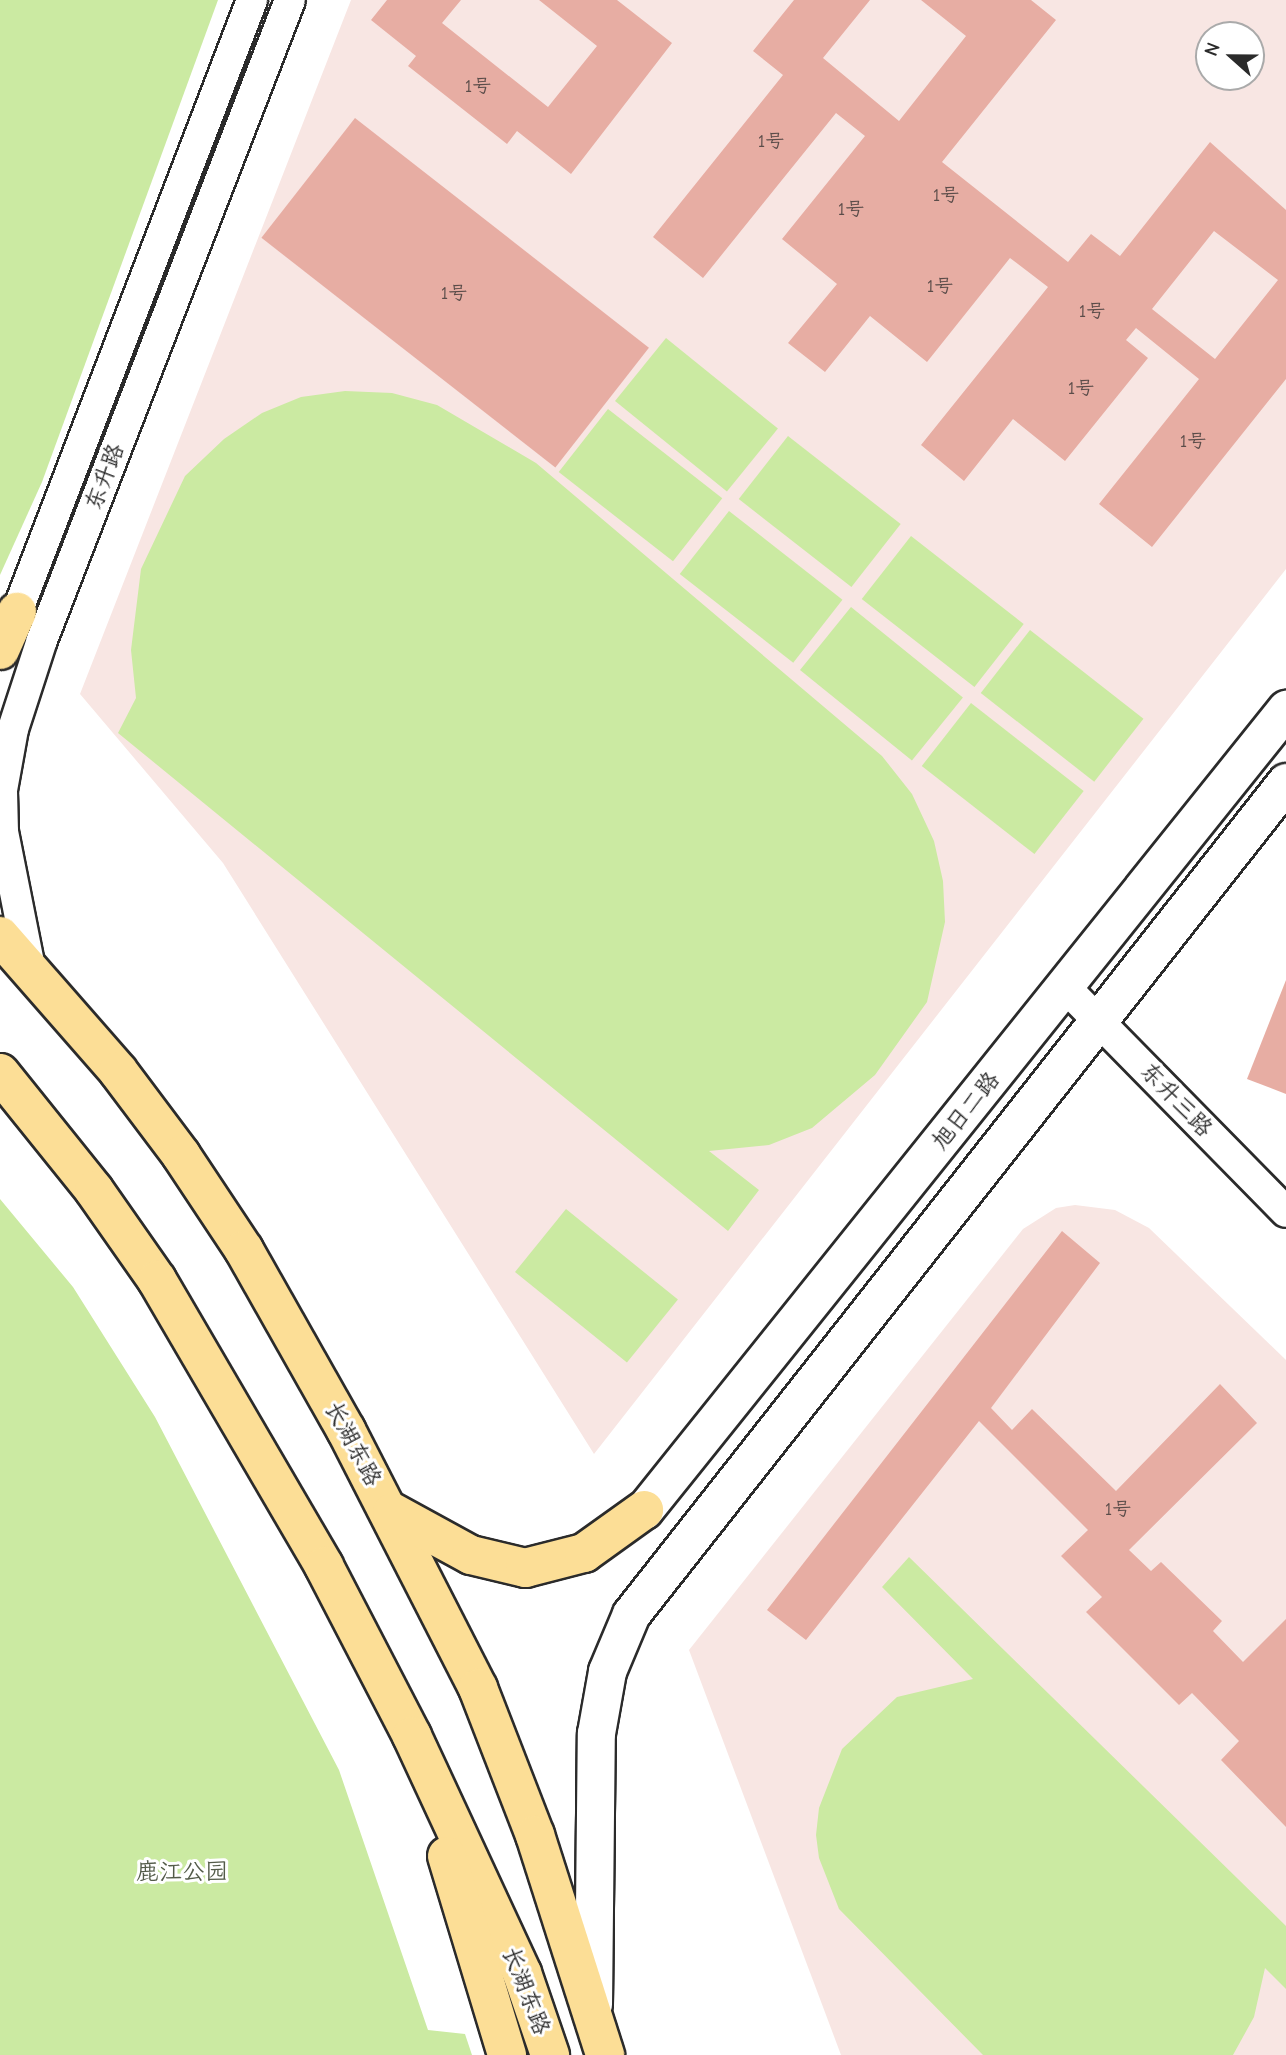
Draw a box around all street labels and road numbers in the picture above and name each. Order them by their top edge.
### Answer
street label: 东升路 [80,440,130,514]
street label: 东升三路 [1134,1057,1218,1143]
street label: 旭日二路 [926,1067,1006,1155]
street label: 长湖东路 [319,1397,387,1491]
street label: 长湖东路 [497,1943,555,2039]

